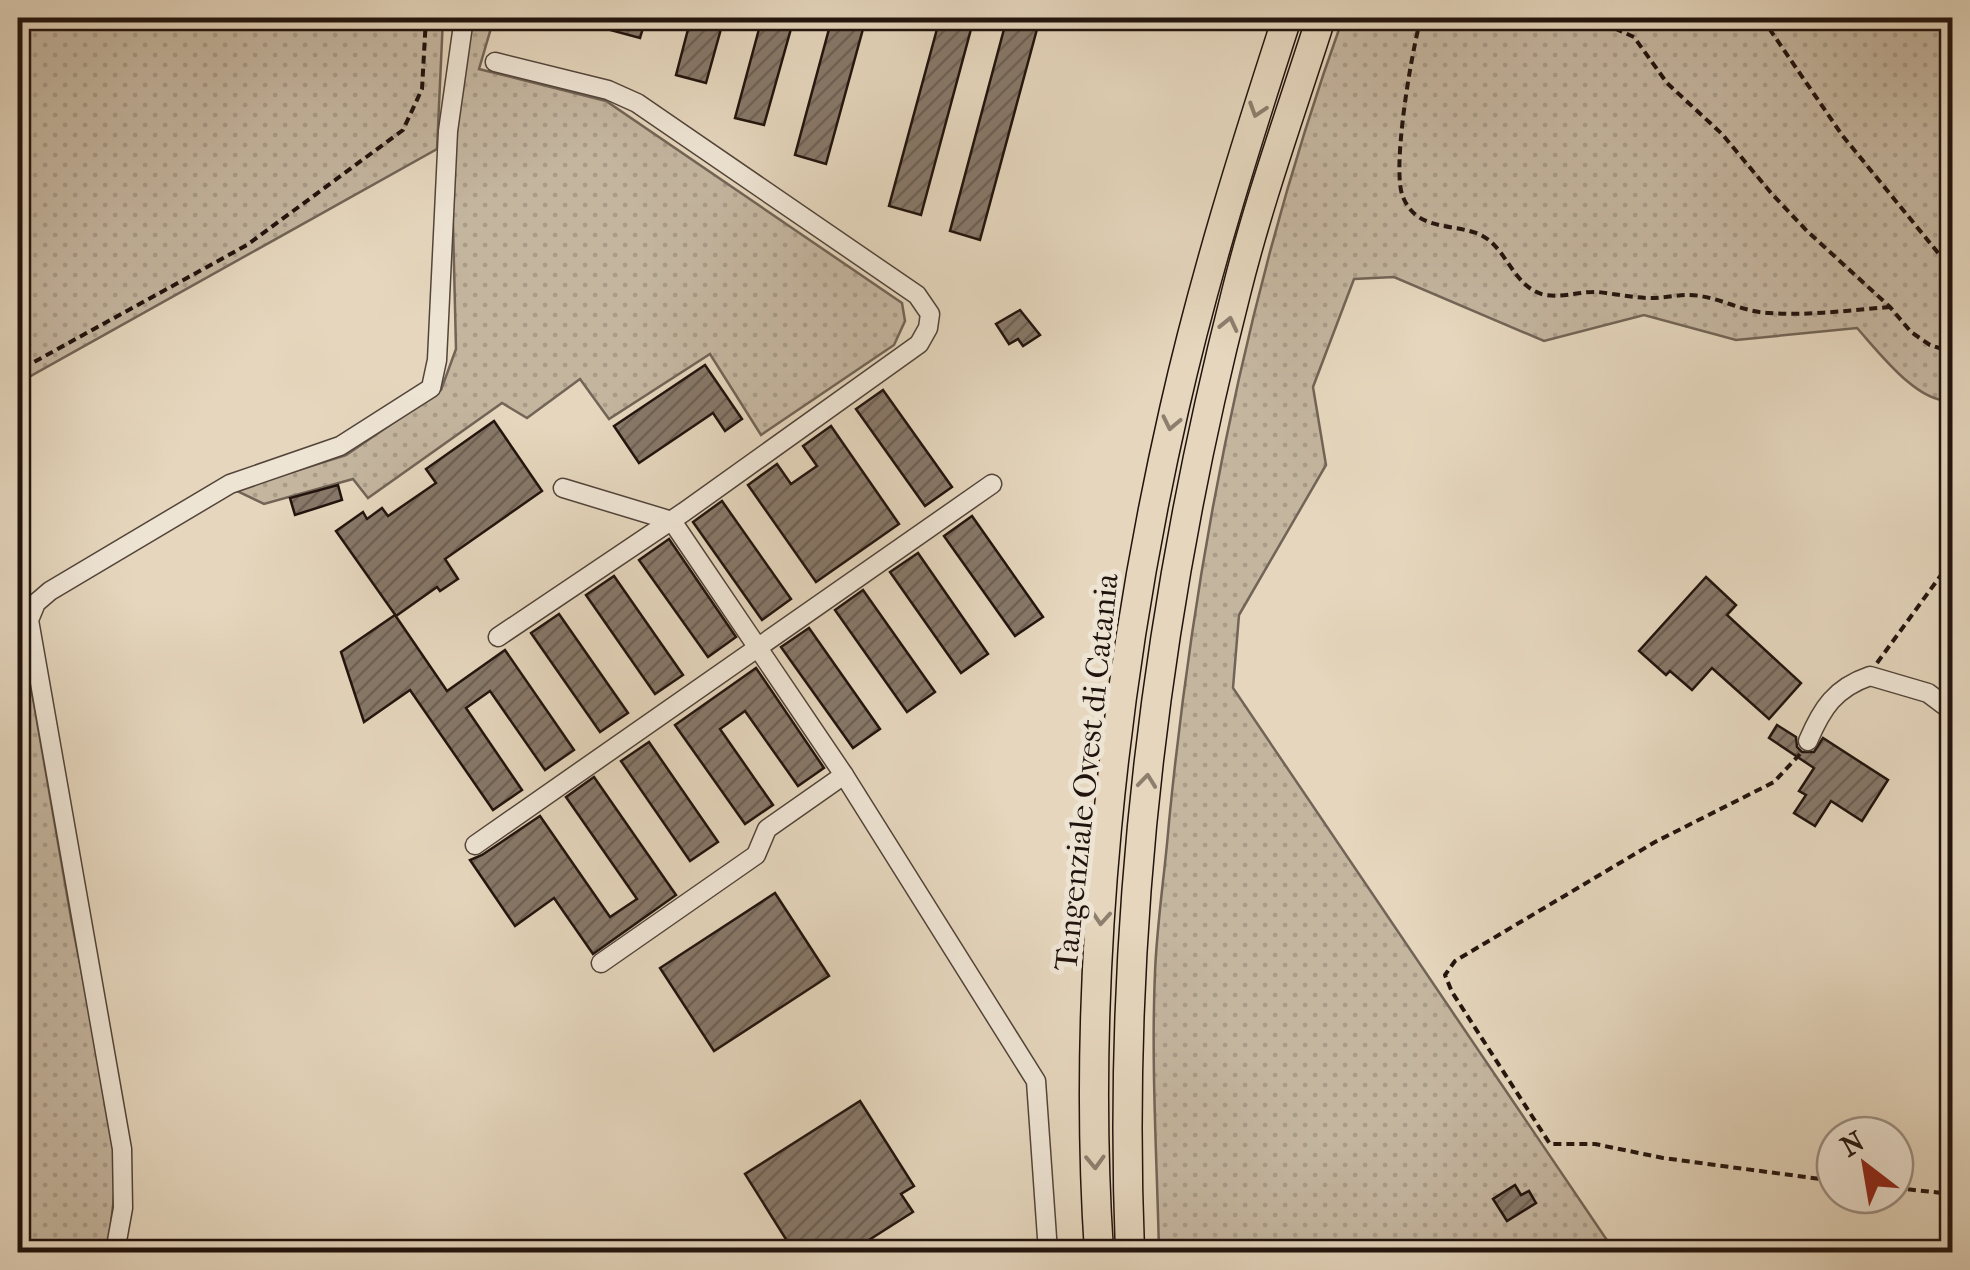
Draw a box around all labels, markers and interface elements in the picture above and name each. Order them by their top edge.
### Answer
one-way arrow [1249,101,1269,118]
one-way arrow [1217,316,1238,333]
one-way arrow [1162,415,1183,432]
street label: Tangenziale Ovest di Catania [1047,570,1126,973]
one-way arrow [1136,773,1158,789]
one-way arrow [1091,911,1112,927]
north arrow [1815,1115,1915,1215]
text: N [1835,1124,1871,1164]
one-way arrow [1085,1155,1106,1171]

